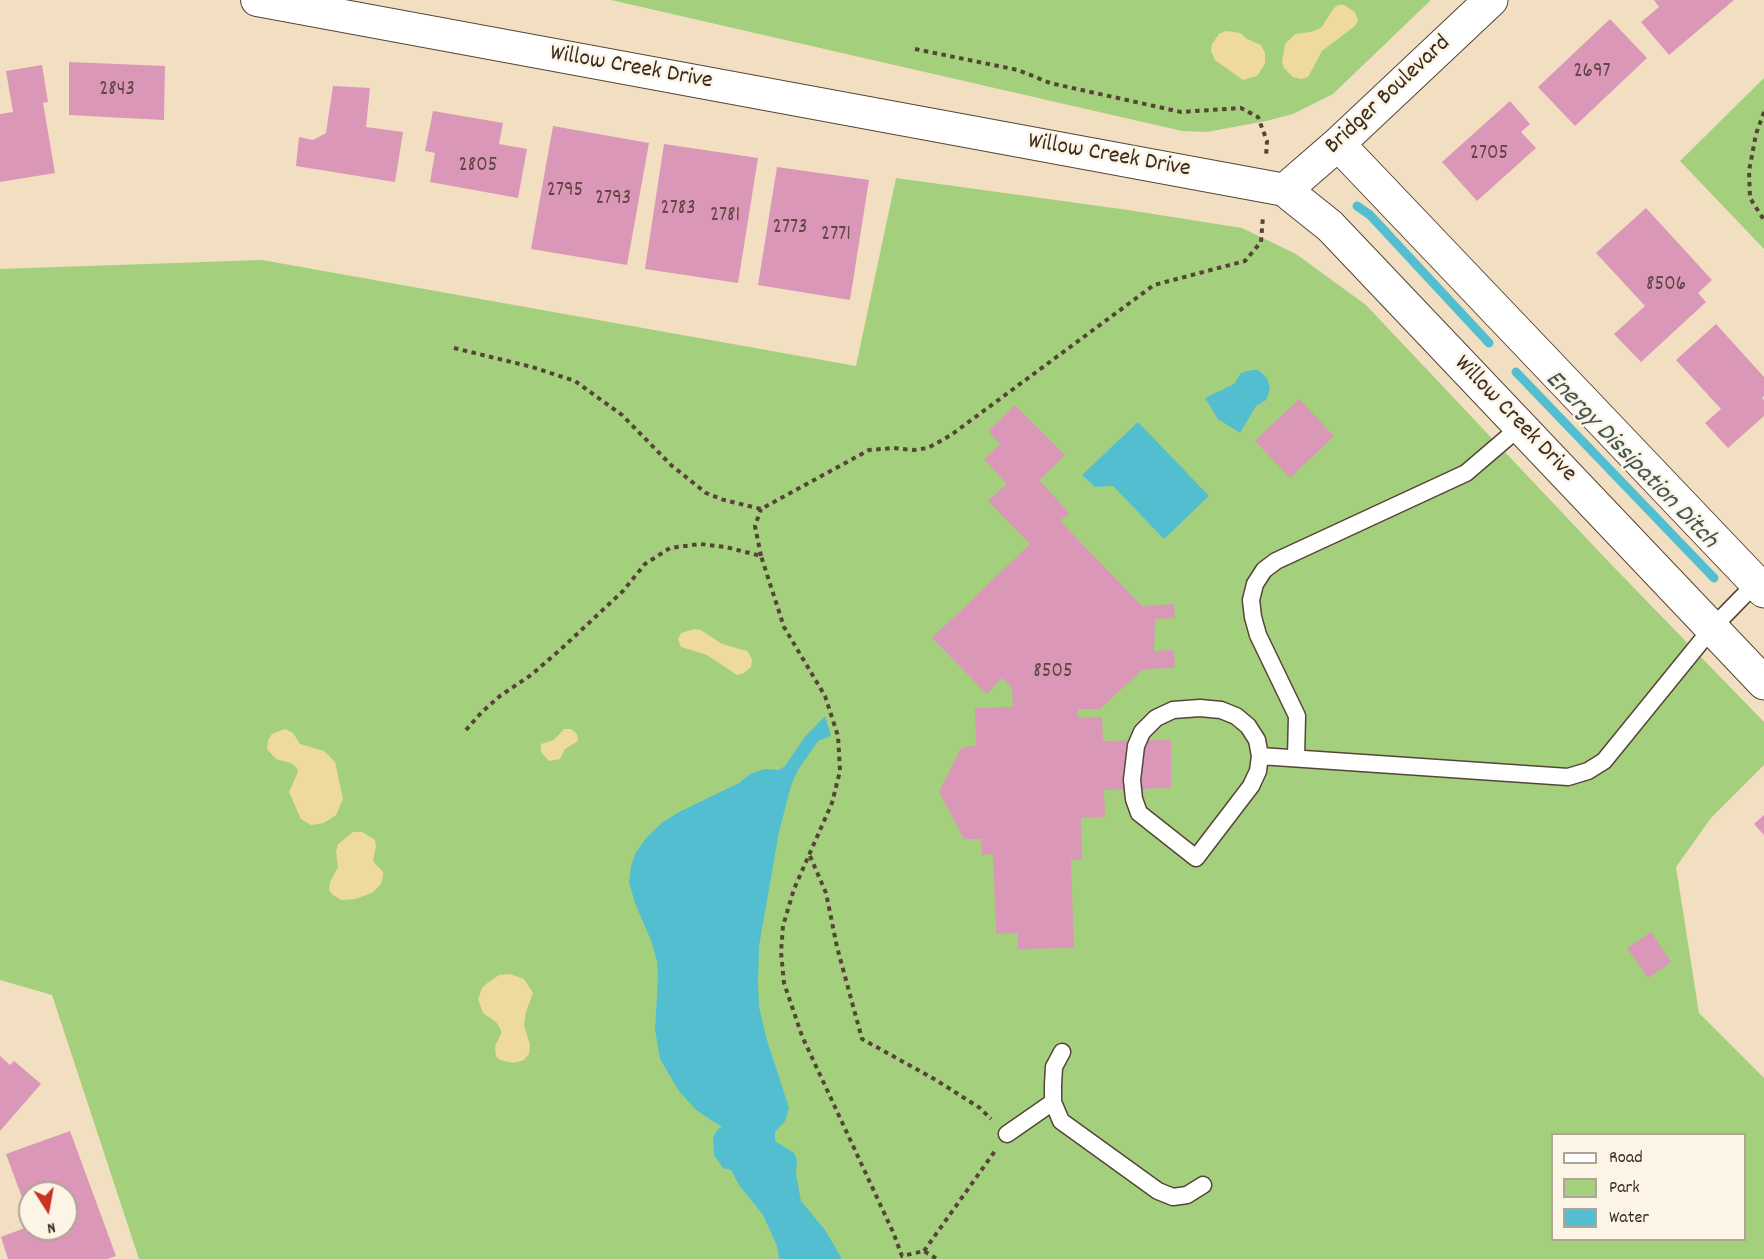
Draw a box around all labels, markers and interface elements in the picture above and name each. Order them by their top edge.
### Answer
street label: Bridger Boulevard [1320,30,1458,162]
street label: Willow Creek Drive [547,41,715,97]
house number: 2697 [1573,60,1611,86]
house number: 2843 [99,78,135,104]
street label: Willow Creek Drive [1025,129,1193,185]
house number: 2705 [1470,142,1508,168]
house number: 2805 [459,154,497,180]
house number: 2795 [547,179,583,205]
house number: 2793 [595,187,631,213]
house number: 2783 [661,197,695,223]
house number: 2781 [710,204,740,230]
house number: 2773 [773,216,807,242]
house number: 2771 [821,223,851,249]
house number: 8506 [1646,273,1686,299]
street label: Willow Creek Drive [1446,351,1582,489]
water label: Energy Dissipation Ditch [1537,365,1723,557]
house number: 8505 [1033,660,1073,686]
legend [1551,1133,1746,1241]
text: Road [1609,1146,1643,1171]
text: Park [1609,1176,1640,1201]
north arrow [18,1181,78,1241]
text: Water [1609,1206,1649,1231]
text: N [45,1215,57,1239]

